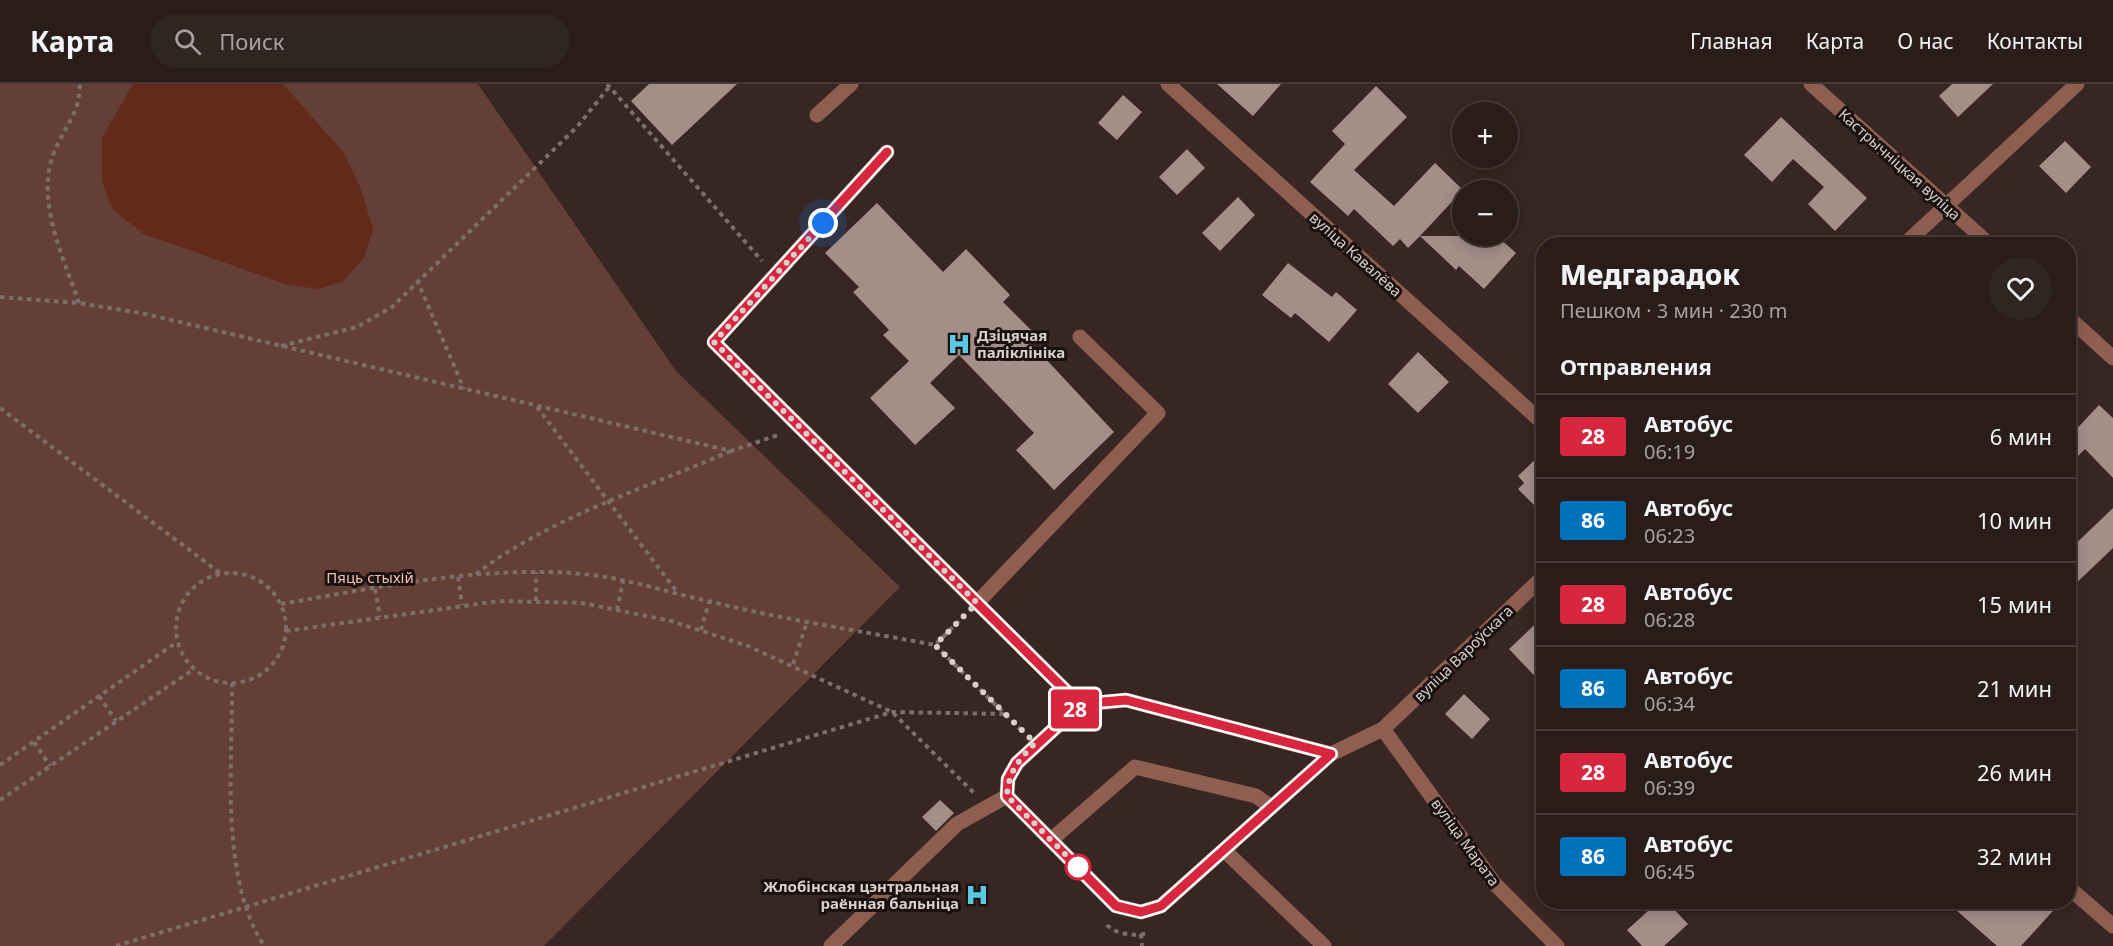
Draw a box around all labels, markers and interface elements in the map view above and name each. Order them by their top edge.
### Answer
search box [150,14,570,68]
text: Карта [30,22,114,60]
icon: search [171,25,204,58]
text: Поиск [219,26,285,56]
text: Главная [1690,27,1773,55]
text: Карта [1806,27,1864,55]
text: О нас [1897,27,1954,55]
text: Контакты [1987,27,2083,55]
map controls [1452,102,1518,246]
button: + [1452,102,1518,168]
street label: Кастрычніцкая вуліца [1835,104,1965,224]
button: − [1452,180,1518,246]
street label: вуліца Кавалёва [1306,207,1406,301]
your location [808,208,838,238]
text: Медгарадок [1560,255,1740,293]
button: heart [1989,257,2052,320]
text: Пешком · 3 мин · 230 m [1560,297,1787,324]
place label: Дзіцячая паліклініка [977,325,1065,362]
hospital icon: Дзіцячая паліклініка [946,331,972,357]
text: Отправления [1560,351,1712,381]
text: Автобус [1644,408,1733,438]
text: 6 мин [1990,421,2052,451]
text: 28 [1581,422,1605,450]
text: 06:19 [1644,438,1695,465]
text: Автобус [1644,492,1733,522]
text: 10 мин [1977,505,2052,535]
text: 86 [1581,506,1605,534]
text: 06:23 [1644,522,1695,549]
park label: Пяць стыхій [326,567,414,587]
text: Автобус [1644,576,1733,606]
text: 15 мин [1977,589,2052,619]
text: 28 [1581,590,1605,618]
street label: вуліца Вароўскага [1409,600,1517,706]
text: 06:28 [1644,606,1695,633]
text: Автобус [1644,660,1733,690]
text: 21 мин [1977,673,2052,703]
text: 86 [1581,674,1605,702]
line badge: 28 [1048,690,1102,728]
text: 06:34 [1644,690,1695,717]
text: 28 [1063,695,1087,723]
text: Автобус [1644,744,1733,774]
text: 26 мин [1977,757,2052,787]
text: 28 [1581,758,1605,786]
text: 06:39 [1644,774,1695,801]
street label: вуліца Марата [1427,794,1505,890]
text: Автобус [1644,828,1733,858]
text: 32 мин [1977,841,2052,871]
text: 86 [1581,842,1605,870]
unlabelled marker [1065,854,1091,880]
text: 06:45 [1644,858,1695,885]
place label: Жлобінская цэнтральная раённая бальніца [763,876,959,913]
hospital icon: Жлобінская цэнтральная раённая бальніца [964,882,990,908]

